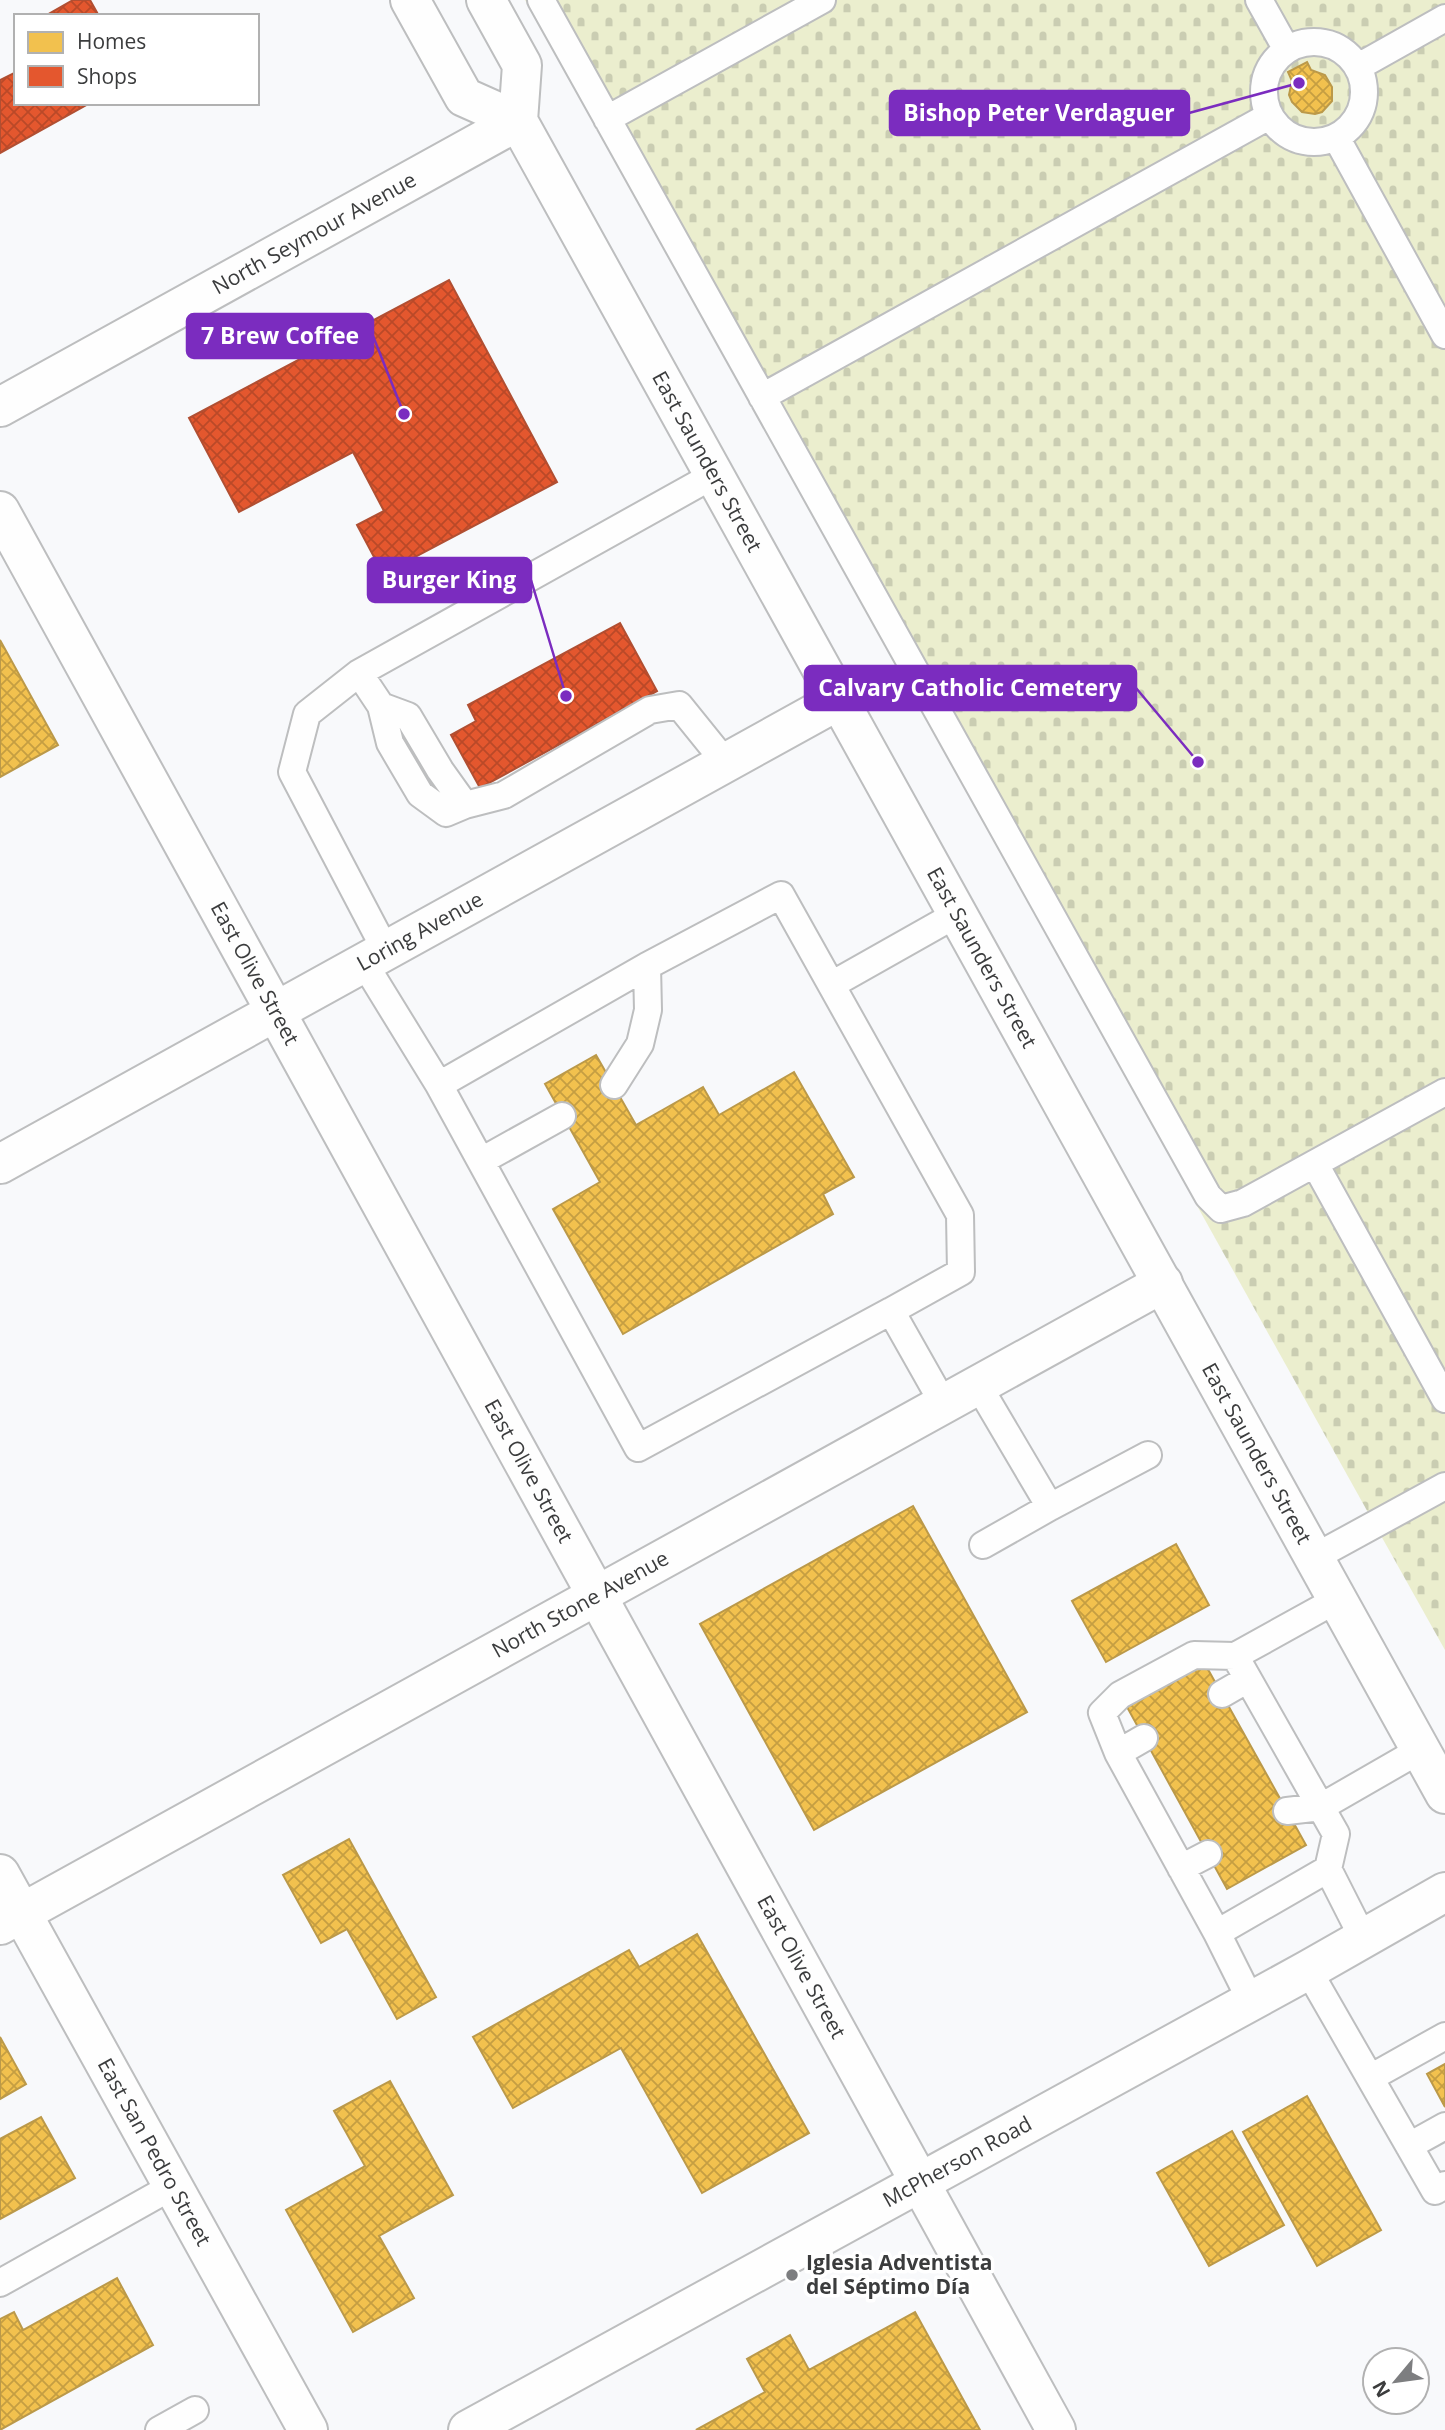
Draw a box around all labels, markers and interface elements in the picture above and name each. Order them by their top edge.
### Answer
legend [14,14,259,105]
text: Homes [77,27,146,55]
text: Shops [77,62,137,90]
callout: Bishop Peter Verdaguer [890,91,1189,135]
text: Bishop Peter Verdaguer [903,96,1175,128]
street label: North Seymour Avenue [207,165,421,300]
callout: 7 Brew Coffee [187,314,373,358]
text: 7 Brew Coffee [201,319,359,351]
street label: East Saunders Street [646,366,769,557]
callout: Burger King [368,558,531,602]
text: Burger King [382,563,516,595]
callout: Calvary Catholic Cemetery [805,666,1136,710]
text: Calvary Catholic Cemetery [818,671,1123,703]
street label: East Saunders Street [921,862,1044,1053]
street label: Loring Avenue [351,885,488,977]
street label: East Olive Street [205,896,306,1050]
street label: East Saunders Street [1196,1358,1319,1549]
street label: East Olive Street [478,1394,580,1547]
street label: North Stone Avenue [487,1544,673,1664]
street label: East Olive Street [751,1890,853,2043]
street label: East San Pedro Street [92,2053,218,2251]
street label: McPherson Road [877,2109,1036,2213]
place label: Iglesia Adventista del Séptimo Día [806,2248,992,2300]
marker: Iglesia Adventista del Séptimo Día [784,2267,800,2283]
north arrow [1361,2346,1431,2416]
text: N [1366,2376,1396,2402]

